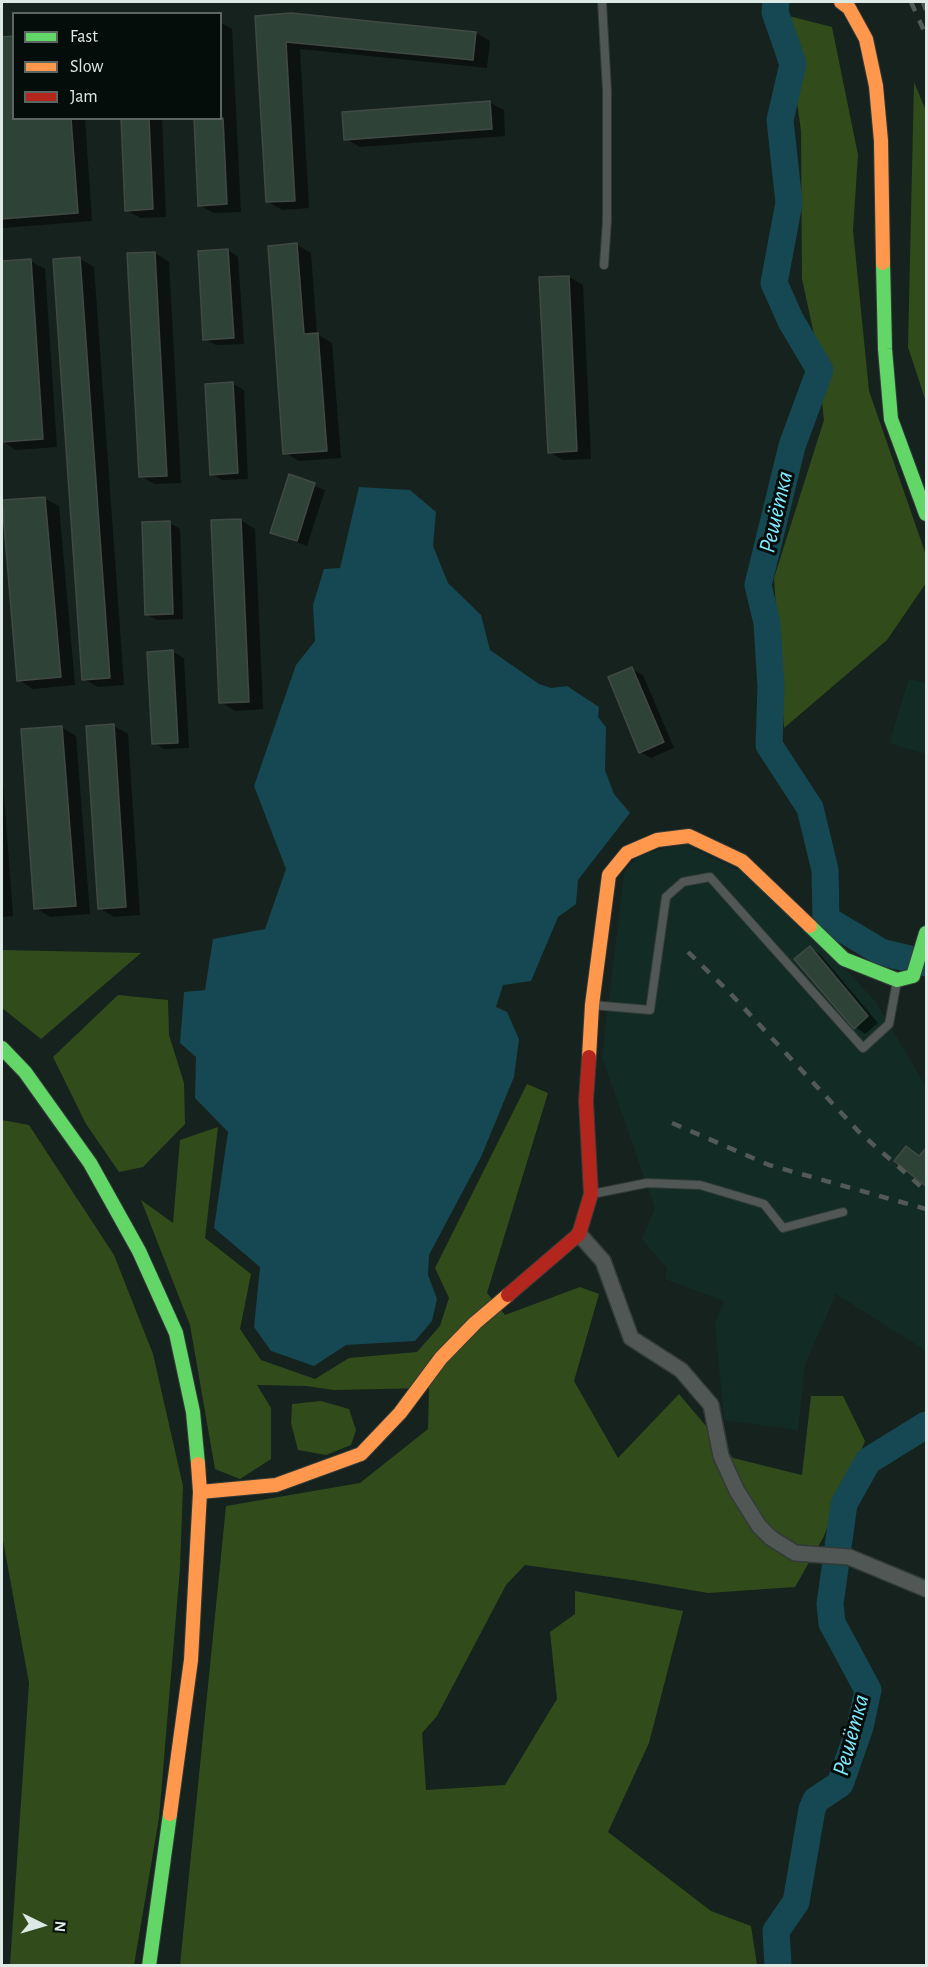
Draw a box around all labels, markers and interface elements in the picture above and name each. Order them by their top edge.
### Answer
legend [12,12,222,120]
text: Fast [70,28,98,46]
text: Slow [70,58,103,76]
text: Jam [70,88,98,106]
water label: Решётка [753,468,799,556]
water label: Решётка [826,1691,876,1779]
north arrow [12,1895,72,1955]
text: N [51,1920,68,1933]

